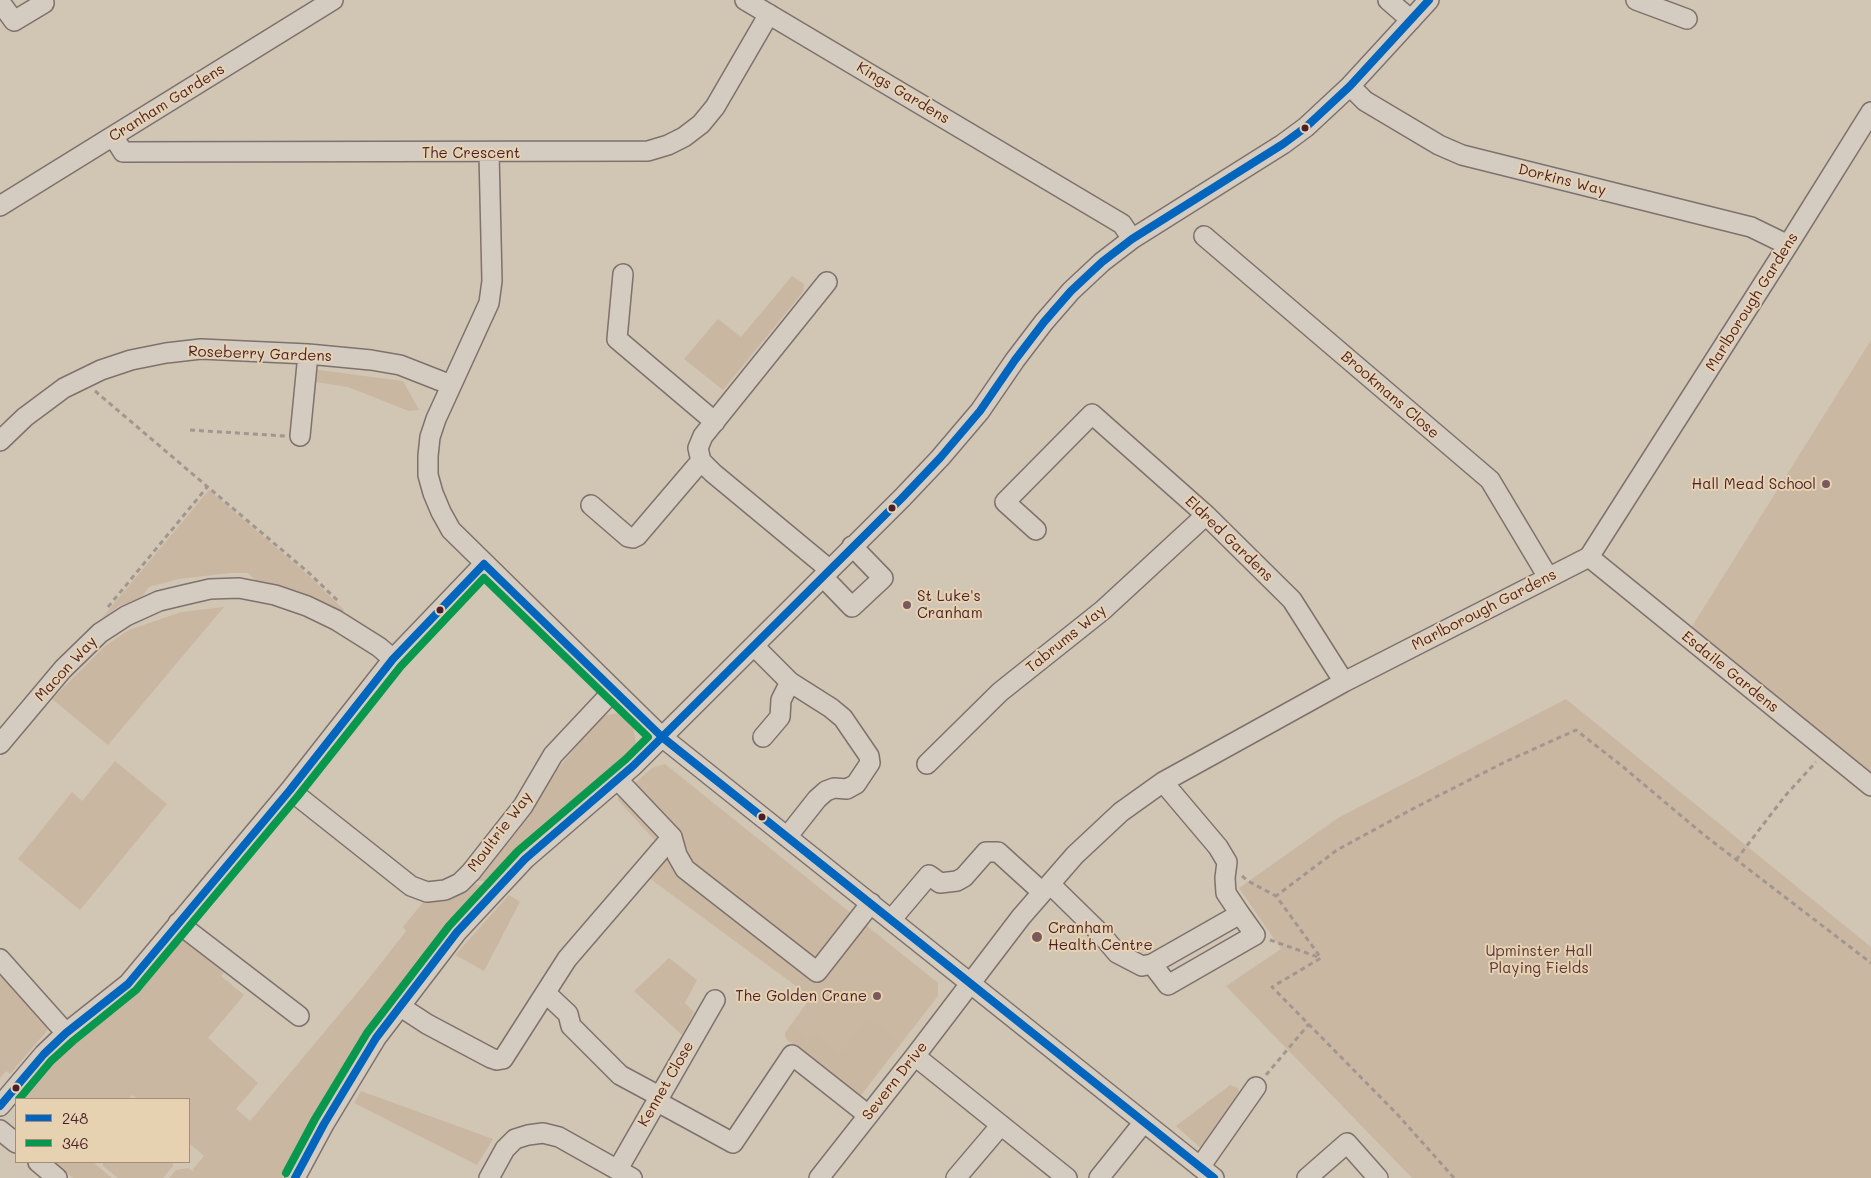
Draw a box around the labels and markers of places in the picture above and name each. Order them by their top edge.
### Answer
unlabelled marker [1300,123,1310,133]
place label: Hall Mead School [1691,475,1816,493]
marker: Hall Mead School [1820,478,1832,490]
unlabelled marker [887,503,897,513]
place label: St Luke's Cranham [917,587,983,622]
marker: St Luke's Cranham [901,599,913,611]
unlabelled marker [435,605,445,615]
unlabelled marker [757,812,767,822]
place label: Cranham Health Centre [1048,919,1153,954]
marker: Cranham Health Centre [1030,930,1044,944]
place label: The Golden Crane [735,987,867,1005]
marker: The Golden Crane [871,990,883,1002]
unlabelled marker [11,1083,21,1093]

